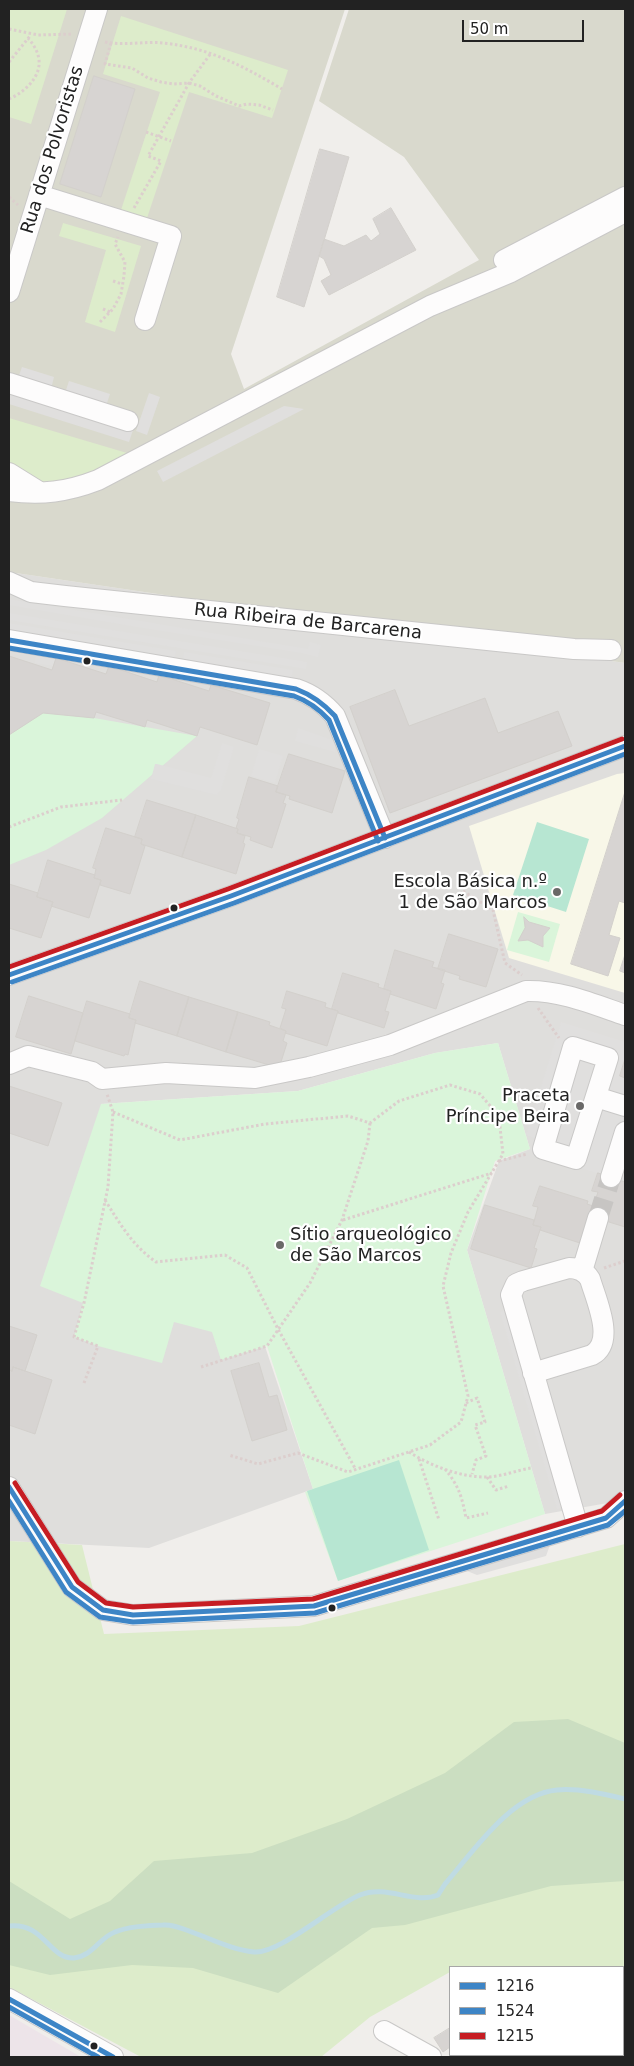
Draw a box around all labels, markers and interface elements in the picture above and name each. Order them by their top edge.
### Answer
scale bar [464,10,586,42]
text: 50 m [470,20,508,38]
street label: Rua dos Polvoristas [17,63,89,237]
street label: Rua Ribeira de Barcarena [193,599,423,645]
unlabelled marker [82,656,92,666]
place label: Escola Básica n.º 1 de São Marcos [394,871,547,914]
marker: Escola Básica n.º 1 de São Marcos [551,886,563,898]
unlabelled marker [169,903,179,913]
place label: Praceta Príncipe Beira [446,1085,570,1128]
marker: Praceta Príncipe Beira [574,1100,586,1112]
place label: Sítio arqueológico de São Marcos [290,1224,452,1266]
marker: Sítio arqueológico de São Marcos [274,1239,286,1251]
unlabelled marker [327,1603,337,1613]
legend [449,1966,624,2056]
text: 1216 [496,1977,534,1995]
text: 1524 [496,2002,534,2020]
text: 1215 [496,2027,534,2045]
unlabelled marker [89,2041,99,2051]

